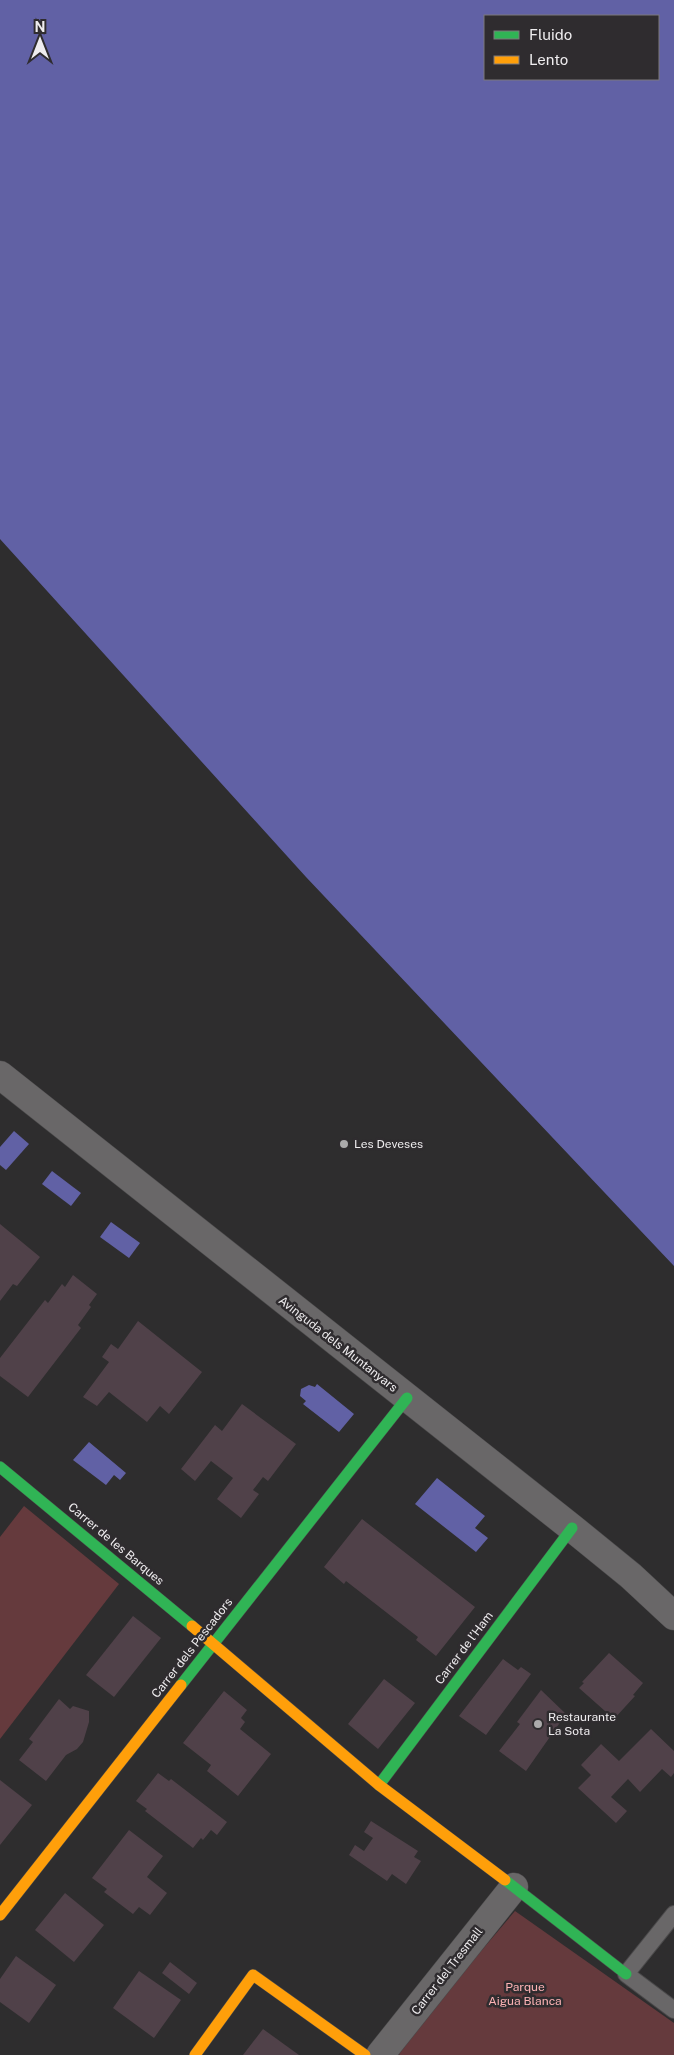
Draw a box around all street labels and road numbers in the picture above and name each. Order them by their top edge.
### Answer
street label: Avinguda dels Muntanyars [276,1293,400,1395]
street label: Carrer de les Barques [65,1500,167,1588]
street label: Carrer dels Pescadors [149,1595,235,1701]
street label: Carrer de l’Ham [432,1609,496,1687]
street label: Carrer del Tresmall [409,1924,486,2018]

